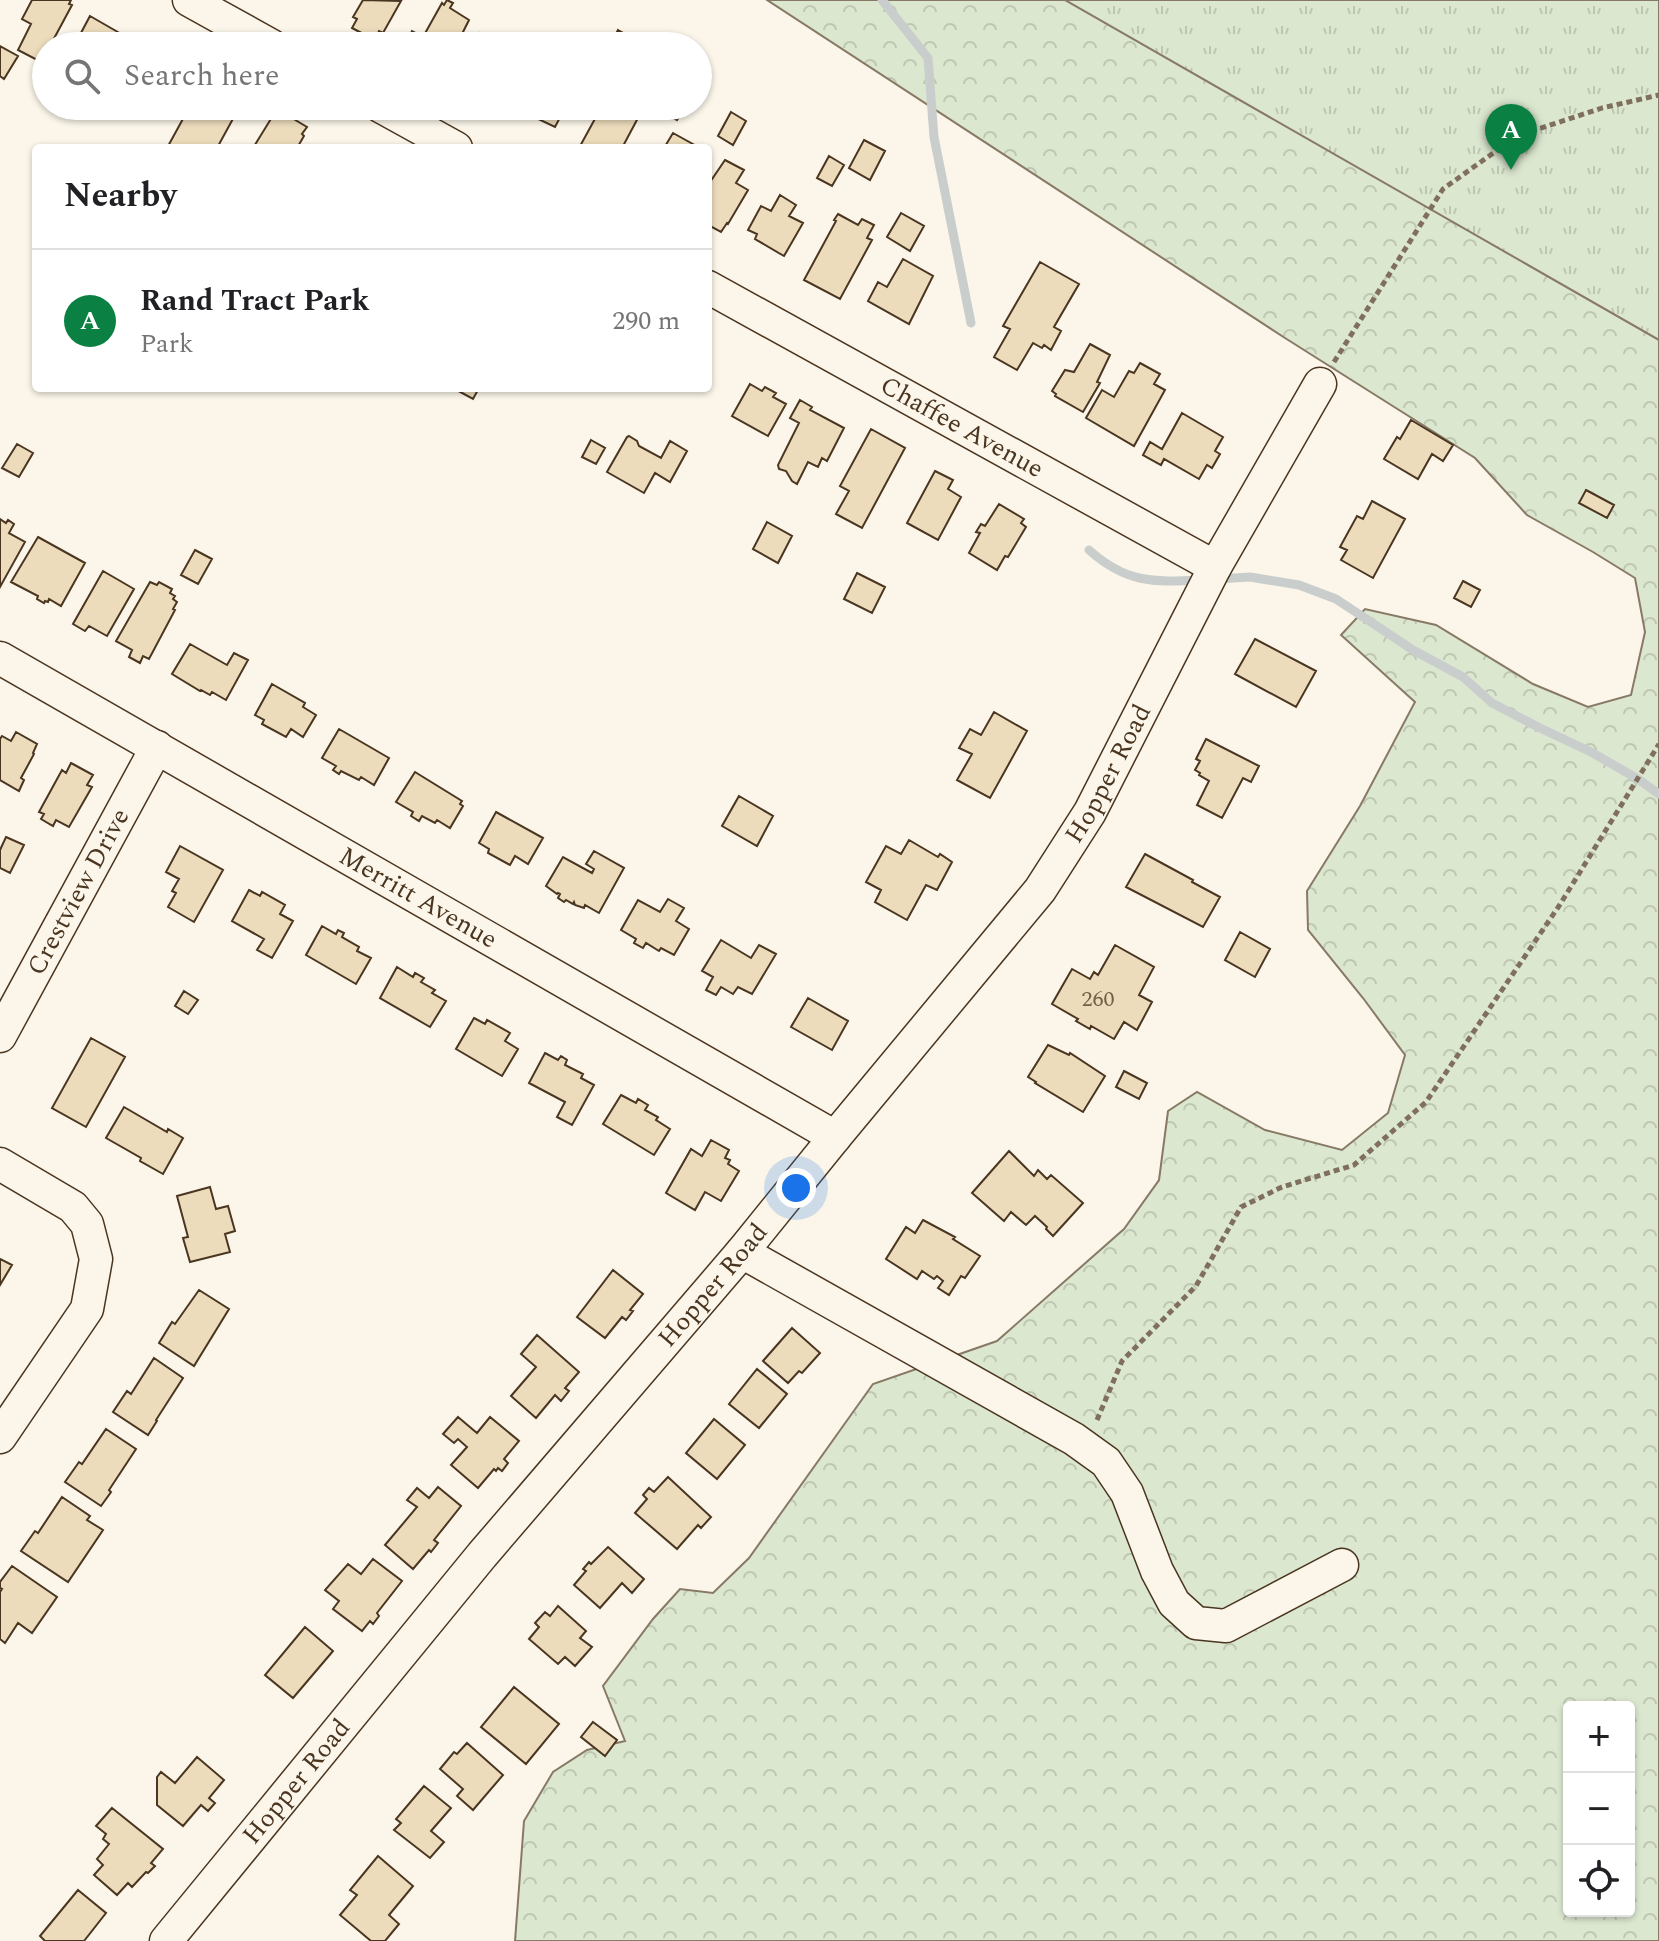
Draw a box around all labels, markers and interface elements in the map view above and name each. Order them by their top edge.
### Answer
search box [32,32,712,120]
text: Search here [124,53,280,99]
icon: search [60,54,104,98]
pin: A [1485,104,1537,170]
text: Nearby [64,170,177,222]
text: Rand Tract Park [140,278,370,324]
text: A [80,301,100,341]
text: 290 m [612,301,680,341]
text: Park [140,324,194,364]
street label: Chaffee Avenue [873,366,1051,489]
street label: Hopper Road [1055,697,1162,851]
street label: Crestview Drive [17,801,140,983]
street label: Merritt Avenue [331,836,505,959]
house number: 260 [1081,983,1115,1016]
your location [776,1168,816,1208]
street label: Hopper Road [648,1214,778,1356]
map controls [1563,1701,1635,1917]
button: + [1563,1701,1635,1773]
street label: Hopper Road [233,1710,360,1853]
button: − [1563,1773,1635,1845]
button: locate [1563,1845,1635,1917]

